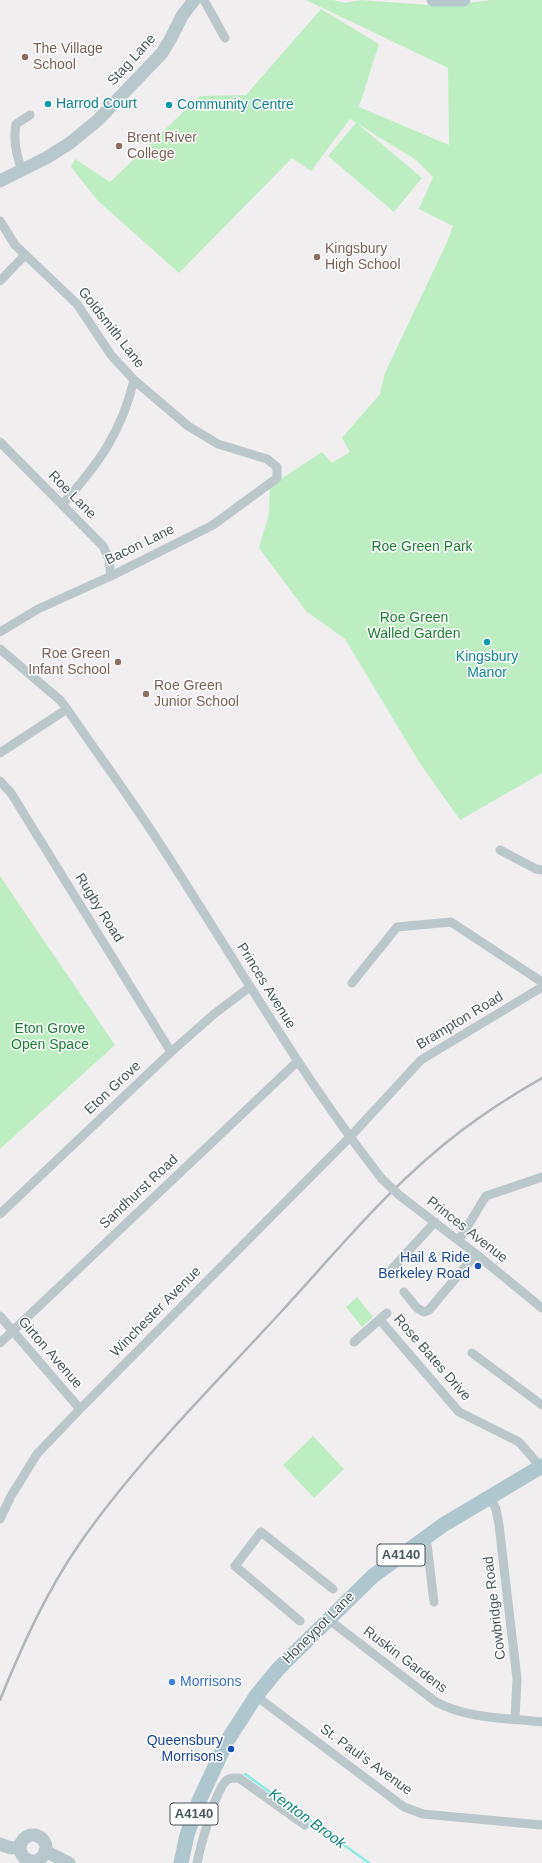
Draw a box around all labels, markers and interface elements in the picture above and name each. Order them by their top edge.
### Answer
street label: Stag Lane [104,31,160,89]
place label: The Village School [33,41,103,74]
marker: The Village School [20,52,30,62]
place label: Harrod Court [56,96,137,112]
place label: Community Centre [177,97,294,113]
marker: Harrod Court [43,99,53,109]
marker: Community Centre [164,100,174,110]
place label: Brent River College [127,130,197,162]
marker: Brent River College [114,141,124,151]
place label: Kingsbury High School [325,241,400,274]
marker: Kingsbury High School [312,252,322,262]
street label: Goldsmith Lane [74,284,148,372]
street label: Roe Lane [45,468,99,522]
street label: Bacon Lane [103,521,177,569]
park label: Roe Green Park [371,539,473,555]
park label: Roe Green Walled Garden [368,610,460,642]
marker: Kingsbury Manor [482,637,492,647]
place label: Roe Green Infant School [28,646,110,678]
place label: Kingsbury Manor [456,649,518,682]
marker: Roe Green Infant School [113,657,123,667]
place label: Roe Green Junior School [154,678,239,710]
marker: Roe Green Junior School [141,689,151,699]
street label: Rugby Road [71,871,127,945]
street label: Princes Avenue [233,940,299,1032]
street label: Brampton Road [414,989,506,1053]
park label: Eton Grove Open Space [11,1021,89,1054]
street label: Eton Grove [81,1058,145,1118]
street label: Sandhurst Road [96,1151,182,1233]
street label: Princes Avenue [423,1193,511,1267]
place label: Hail & Ride Berkeley Road [378,1250,470,1282]
marker: Hail & Ride Berkeley Road [473,1261,483,1271]
street label: Winchester Avenue [107,1263,205,1361]
street label: Rose Bates Drive [390,1311,474,1405]
street label: Girton Avenue [14,1314,86,1392]
road number: A4140 [377,1544,425,1566]
street label: Cowbridge Road [480,1555,510,1661]
street label: Honeypot Lane [279,1588,359,1668]
street label: Ruskin Gardens [360,1623,450,1697]
place label: Morrisons [180,1674,241,1690]
marker: Morrisons [167,1677,177,1687]
street label: St. Paul's Avenue [317,1721,415,1799]
place label: Queensbury Morrisons [147,1733,223,1766]
marker: Queensbury Morrisons [226,1744,236,1754]
water label: Kenton Brook [265,1785,349,1853]
road number: A4140 [170,1803,218,1825]

